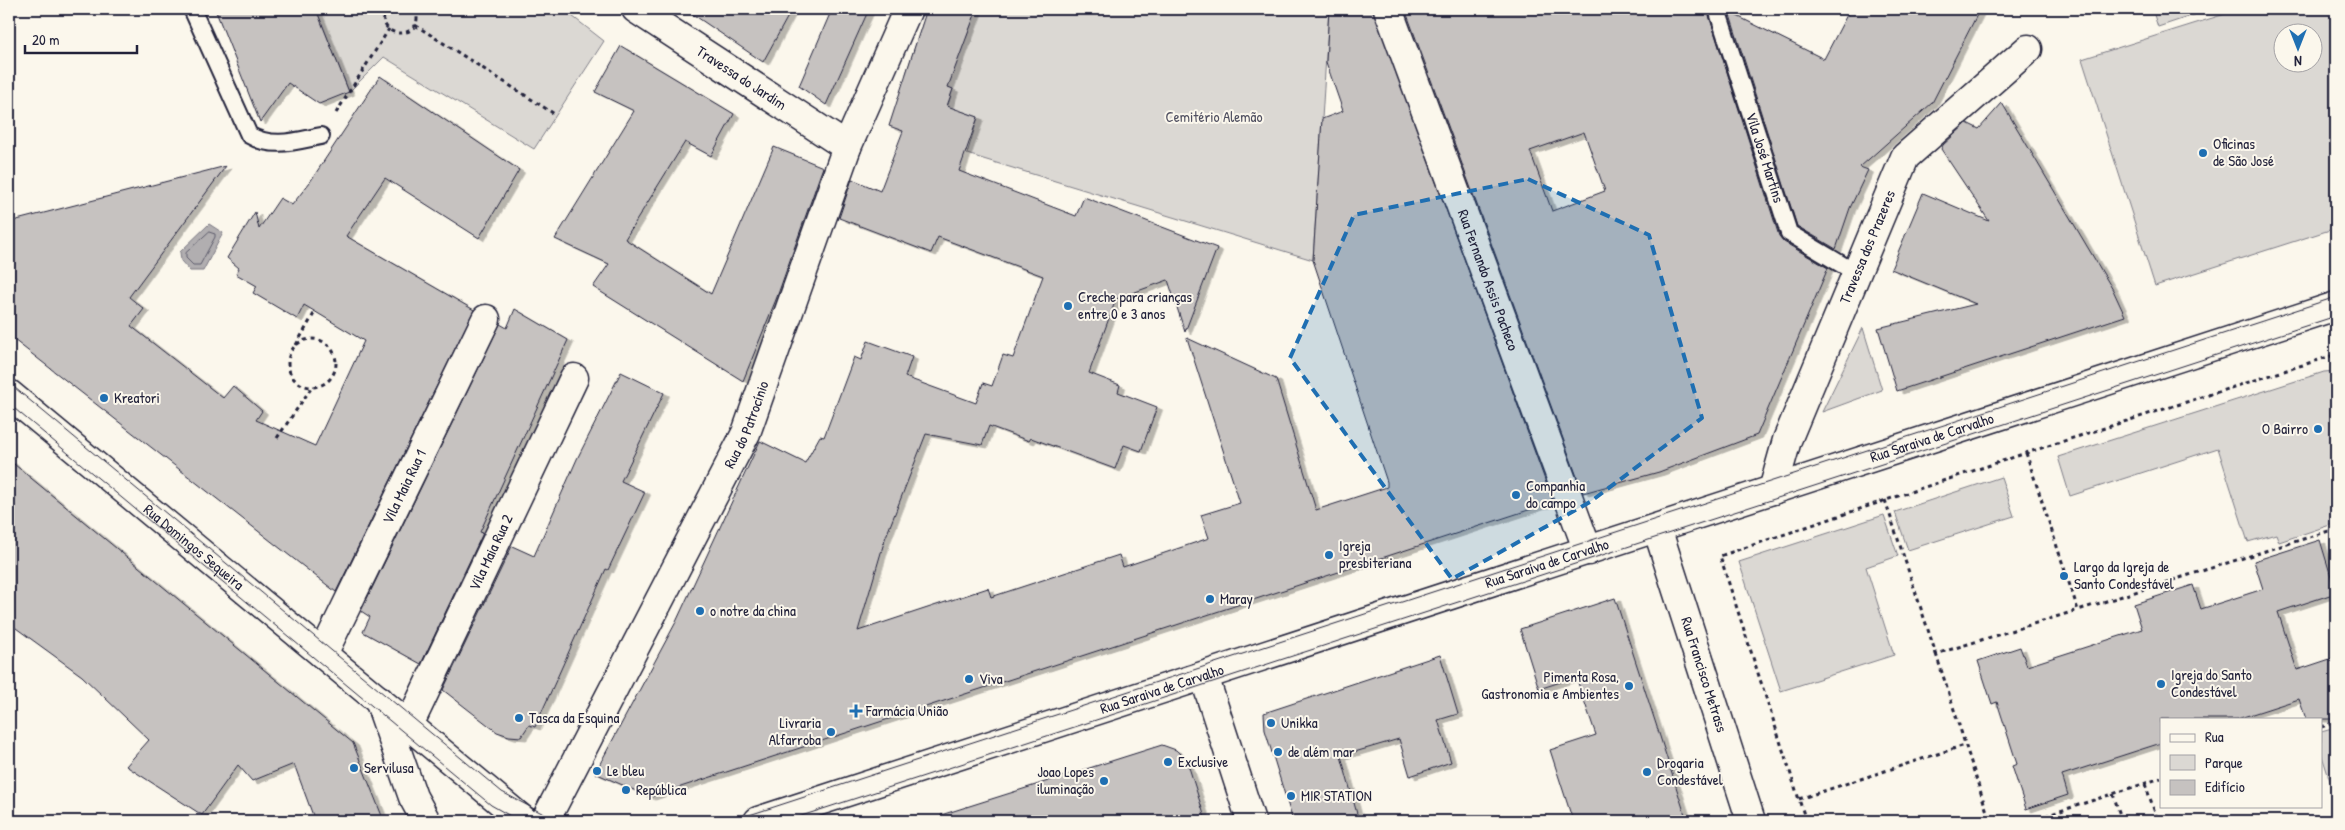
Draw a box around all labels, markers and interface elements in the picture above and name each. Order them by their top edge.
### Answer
scale bar [25,22,138,54]
north arrow [2272,22,2322,72]
text: 20 m [32,29,59,50]
street label: Travessa do Jardim [693,40,791,115]
text: N [2294,52,2302,71]
park label: Cemitério Alemão [1166,106,1262,127]
street label: Vila José Martins [1741,110,1790,205]
place label: Oficinas de São José [2213,133,2274,171]
marker: Oficinas de São José [2197,147,2209,159]
street label: Travessa dos Prazeres [1834,186,1900,307]
street label: Rua Fernando Assis Pacheco [1453,206,1524,353]
place label: Creche para crianças entre 0 e 3 anos [1078,286,1192,324]
marker: Creche para crianças entre 0 e 3 anos [1062,300,1074,312]
street label: Rua do Patrocínio [719,378,774,472]
place label: Kreatori [114,387,160,408]
marker: Kreatori [98,392,110,404]
street label: Rua Saraiva de Carvalho [1867,407,1996,467]
place label: O Bairro [2262,418,2308,439]
marker: O Bairro [2312,423,2324,435]
street label: Vila Maia Rua 1 [377,446,431,527]
place label: Companhia do campo [1526,475,1585,513]
marker: Companhia do campo [1510,489,1522,501]
street label: Rua Domingos Sequeira [139,499,249,595]
street label: Vila Maia Rua 2 [464,511,518,594]
street label: Rua Saraiva de Carvalho [1482,533,1611,593]
place label: Igreja presbiteriana [1339,535,1411,573]
marker: Igreja presbiteriana [1323,549,1335,561]
place label: Largo da Igreja de Santo Condestável [2074,556,2174,594]
marker: Largo da Igreja de Santo Condestável [2058,570,2070,582]
place label: Maray [1220,588,1253,609]
marker: Maray [1204,593,1216,605]
place label: o notre da china [710,600,796,621]
marker: o notre da china [694,605,706,617]
street label: Rua Francisco Metrass [1676,614,1733,735]
street label: Rua Saraiva de Carvalho [1097,659,1226,719]
place label: Igreja do Santo Condestável [2171,664,2252,702]
place label: Pimenta Rosa, Gastronomia e Ambientes [1481,666,1619,704]
place label: Viva [979,668,1003,689]
marker: Viva [963,673,975,685]
marker: Igreja do Santo Condestável [2155,678,2167,690]
marker: Pimenta Rosa, Gastronomia e Ambientes [1623,680,1635,692]
place label: Farmácia União [865,700,948,721]
marker: Farmácia União [850,705,862,717]
place label: Tasca da Esquina [529,707,619,728]
marker: Tasca da Esquina [513,712,525,724]
place label: Livraria Alfarroba [769,712,821,750]
place label: Unikka [1281,712,1318,733]
marker: Unikka [1265,717,1277,729]
legend [2160,718,2322,808]
marker: Livraria Alfarroba [825,726,837,738]
text: Rua [2205,726,2224,747]
place label: de além mar [1288,741,1355,762]
marker: de além mar [1272,746,1284,758]
place label: Exclusive [1178,751,1228,772]
place label: Drogaria Condestável [1657,752,1723,790]
text: Parque [2205,752,2243,773]
marker: Exclusive [1162,756,1174,768]
place label: Servilusa [364,757,414,778]
place label: Le bleu [607,760,644,781]
place label: Joao Lopes iluminação [1037,761,1094,799]
marker: Servilusa [348,762,360,774]
marker: Le bleu [591,765,603,777]
marker: Drogaria Condestável [1641,766,1653,778]
marker: Joao Lopes iluminação [1098,775,1110,787]
text: Edifício [2205,776,2245,797]
place label: República [636,779,687,800]
marker: República [620,784,632,796]
place label: MIR STATION [1301,785,1372,806]
marker: MIR STATION [1285,790,1297,802]

